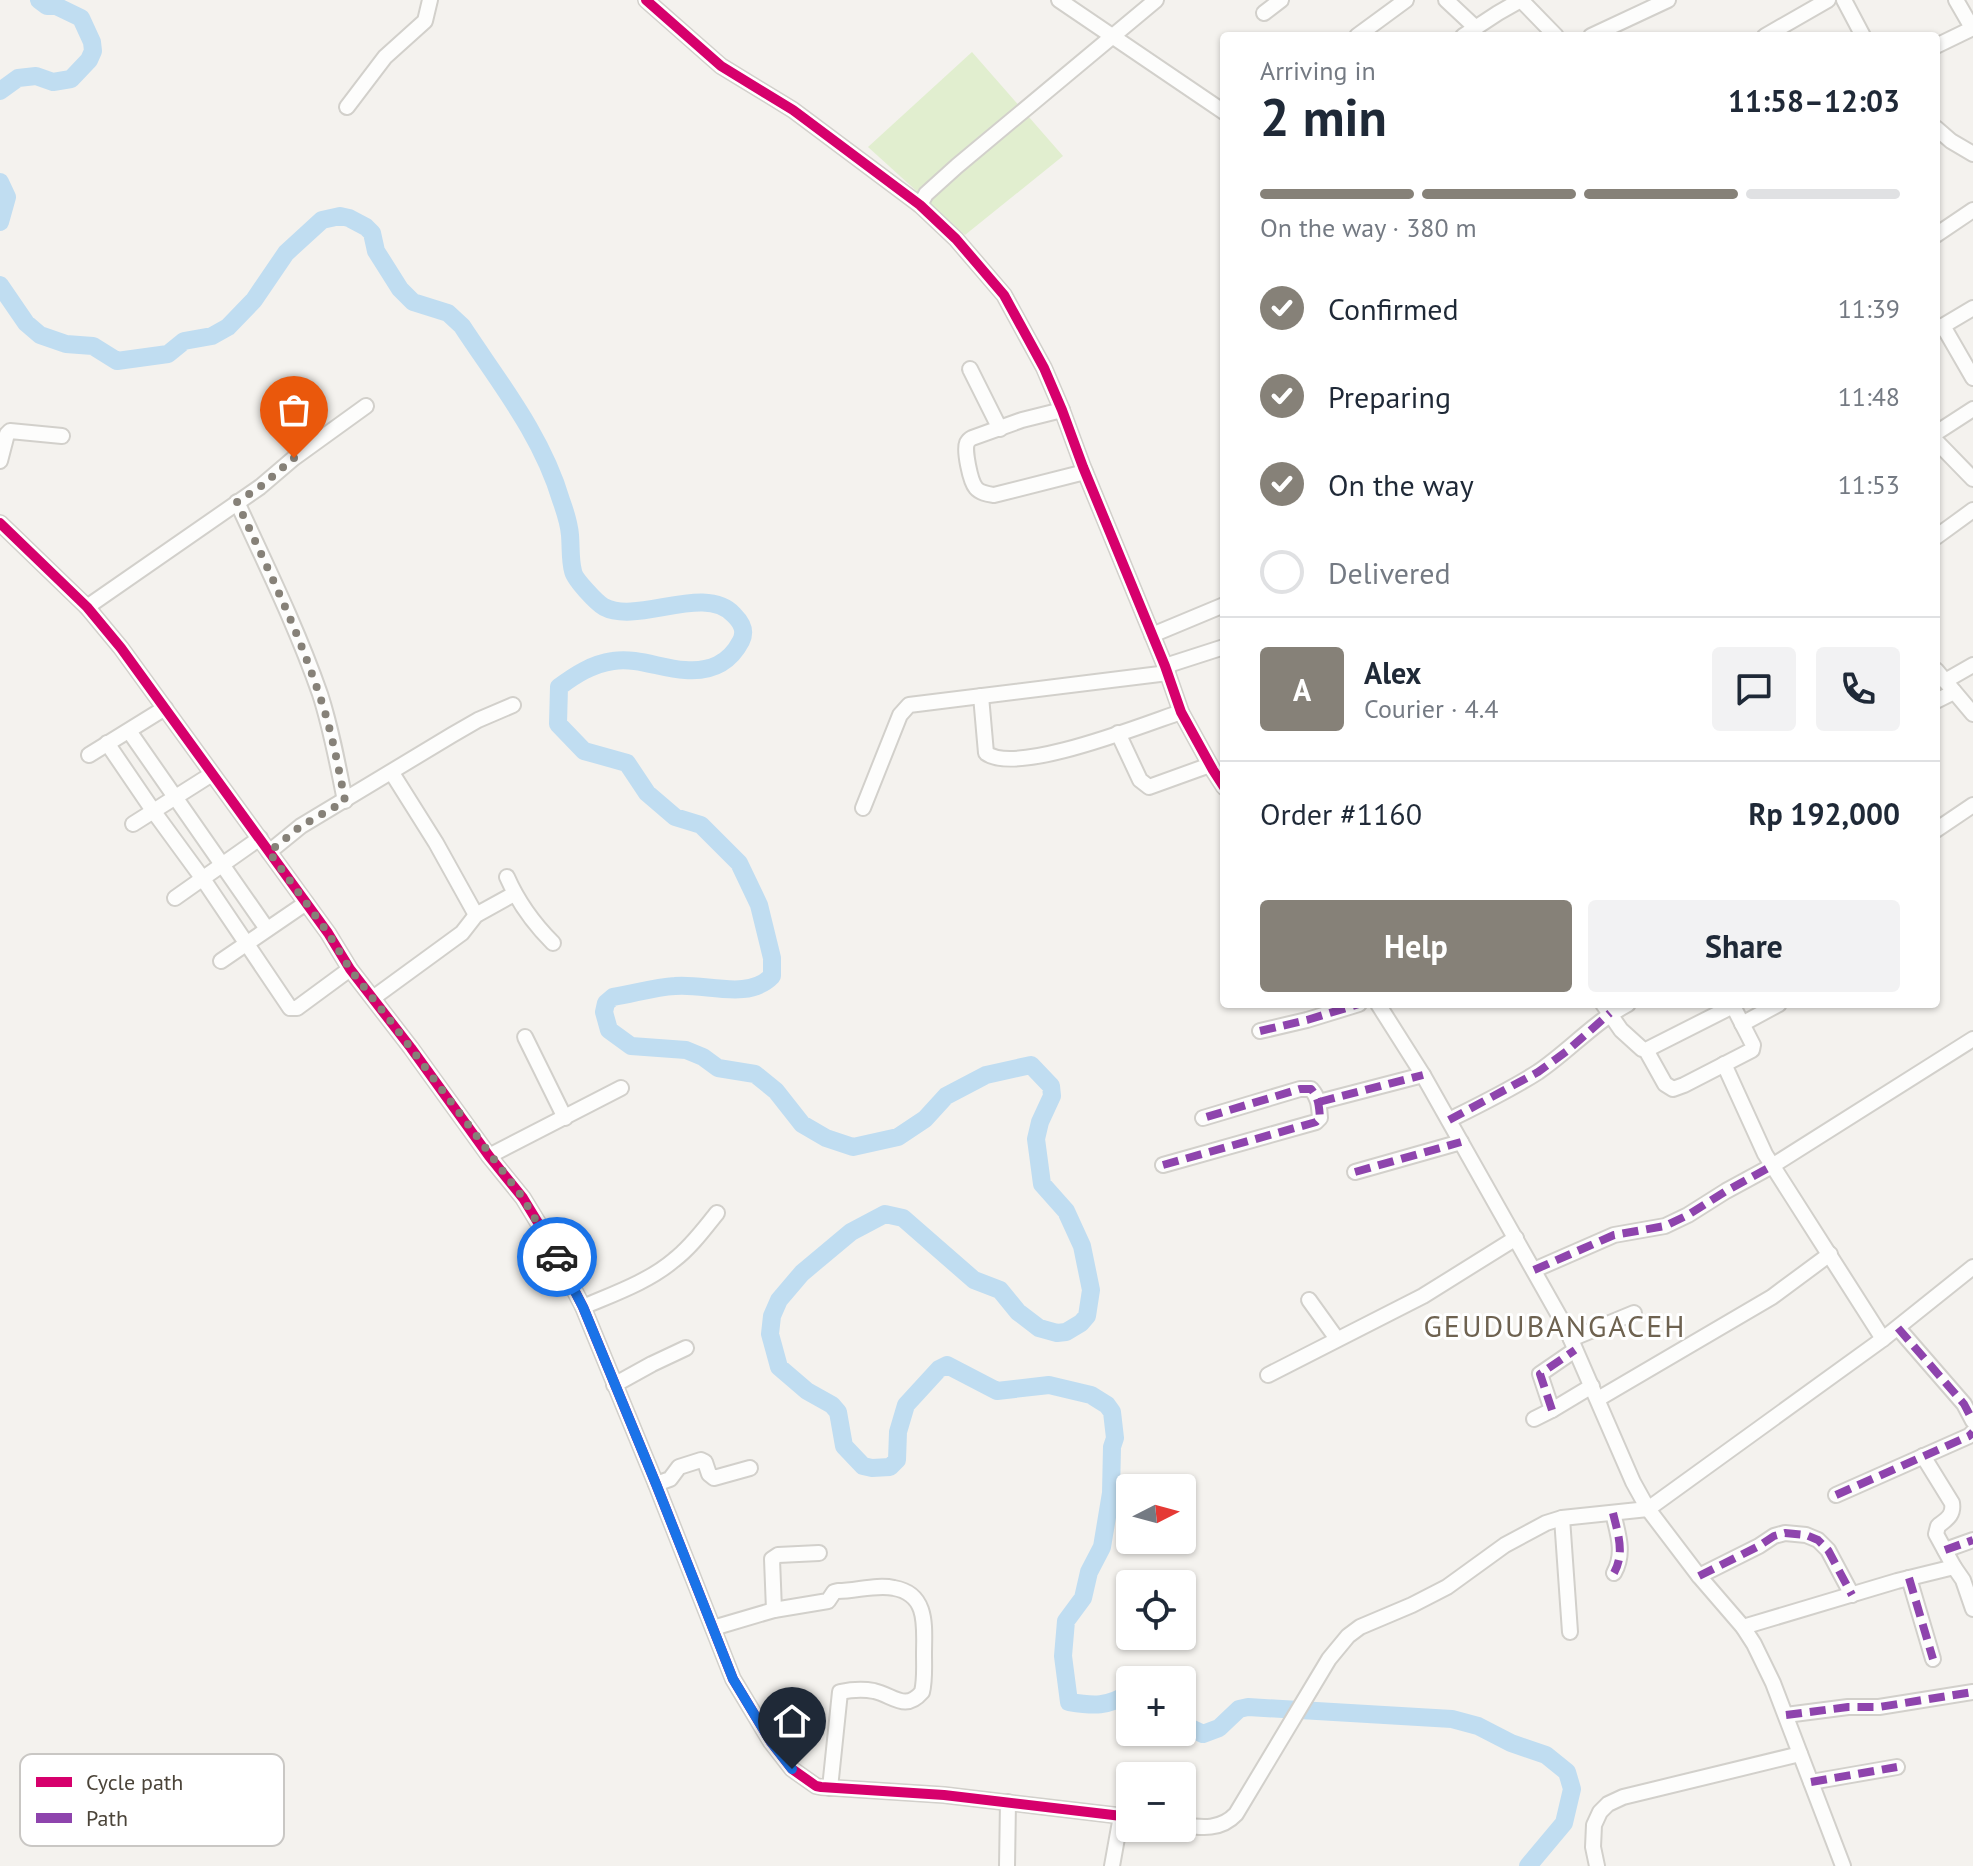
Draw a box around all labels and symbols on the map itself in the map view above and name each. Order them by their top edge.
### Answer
pin [260,376,328,458]
courier [517,1217,597,1297]
district label: GEUDUBANGACEH [1424,1306,1686,1345]
north arrow [1116,1474,1196,1554]
pin [758,1687,826,1769]
legend [20,1754,284,1846]
text: Cycle path [86,1768,183,1796]
text: Path [86,1804,128,1832]

